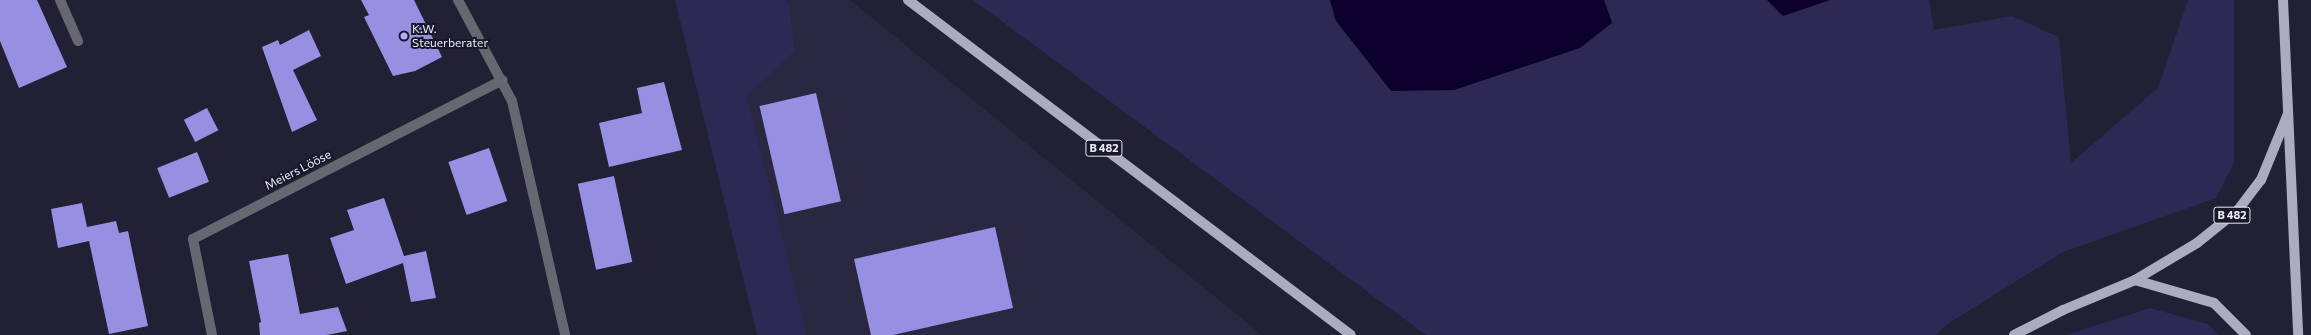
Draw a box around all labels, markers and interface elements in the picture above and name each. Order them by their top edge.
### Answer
place label: K.W. Steuerberater [412,22,488,50]
marker: K.W. Steuerberater [399,31,409,41]
road number: B 482 [1085,139,1123,157]
street label: Meiers Lööse [262,147,334,193]
road number: B 482 [2213,206,2251,224]

